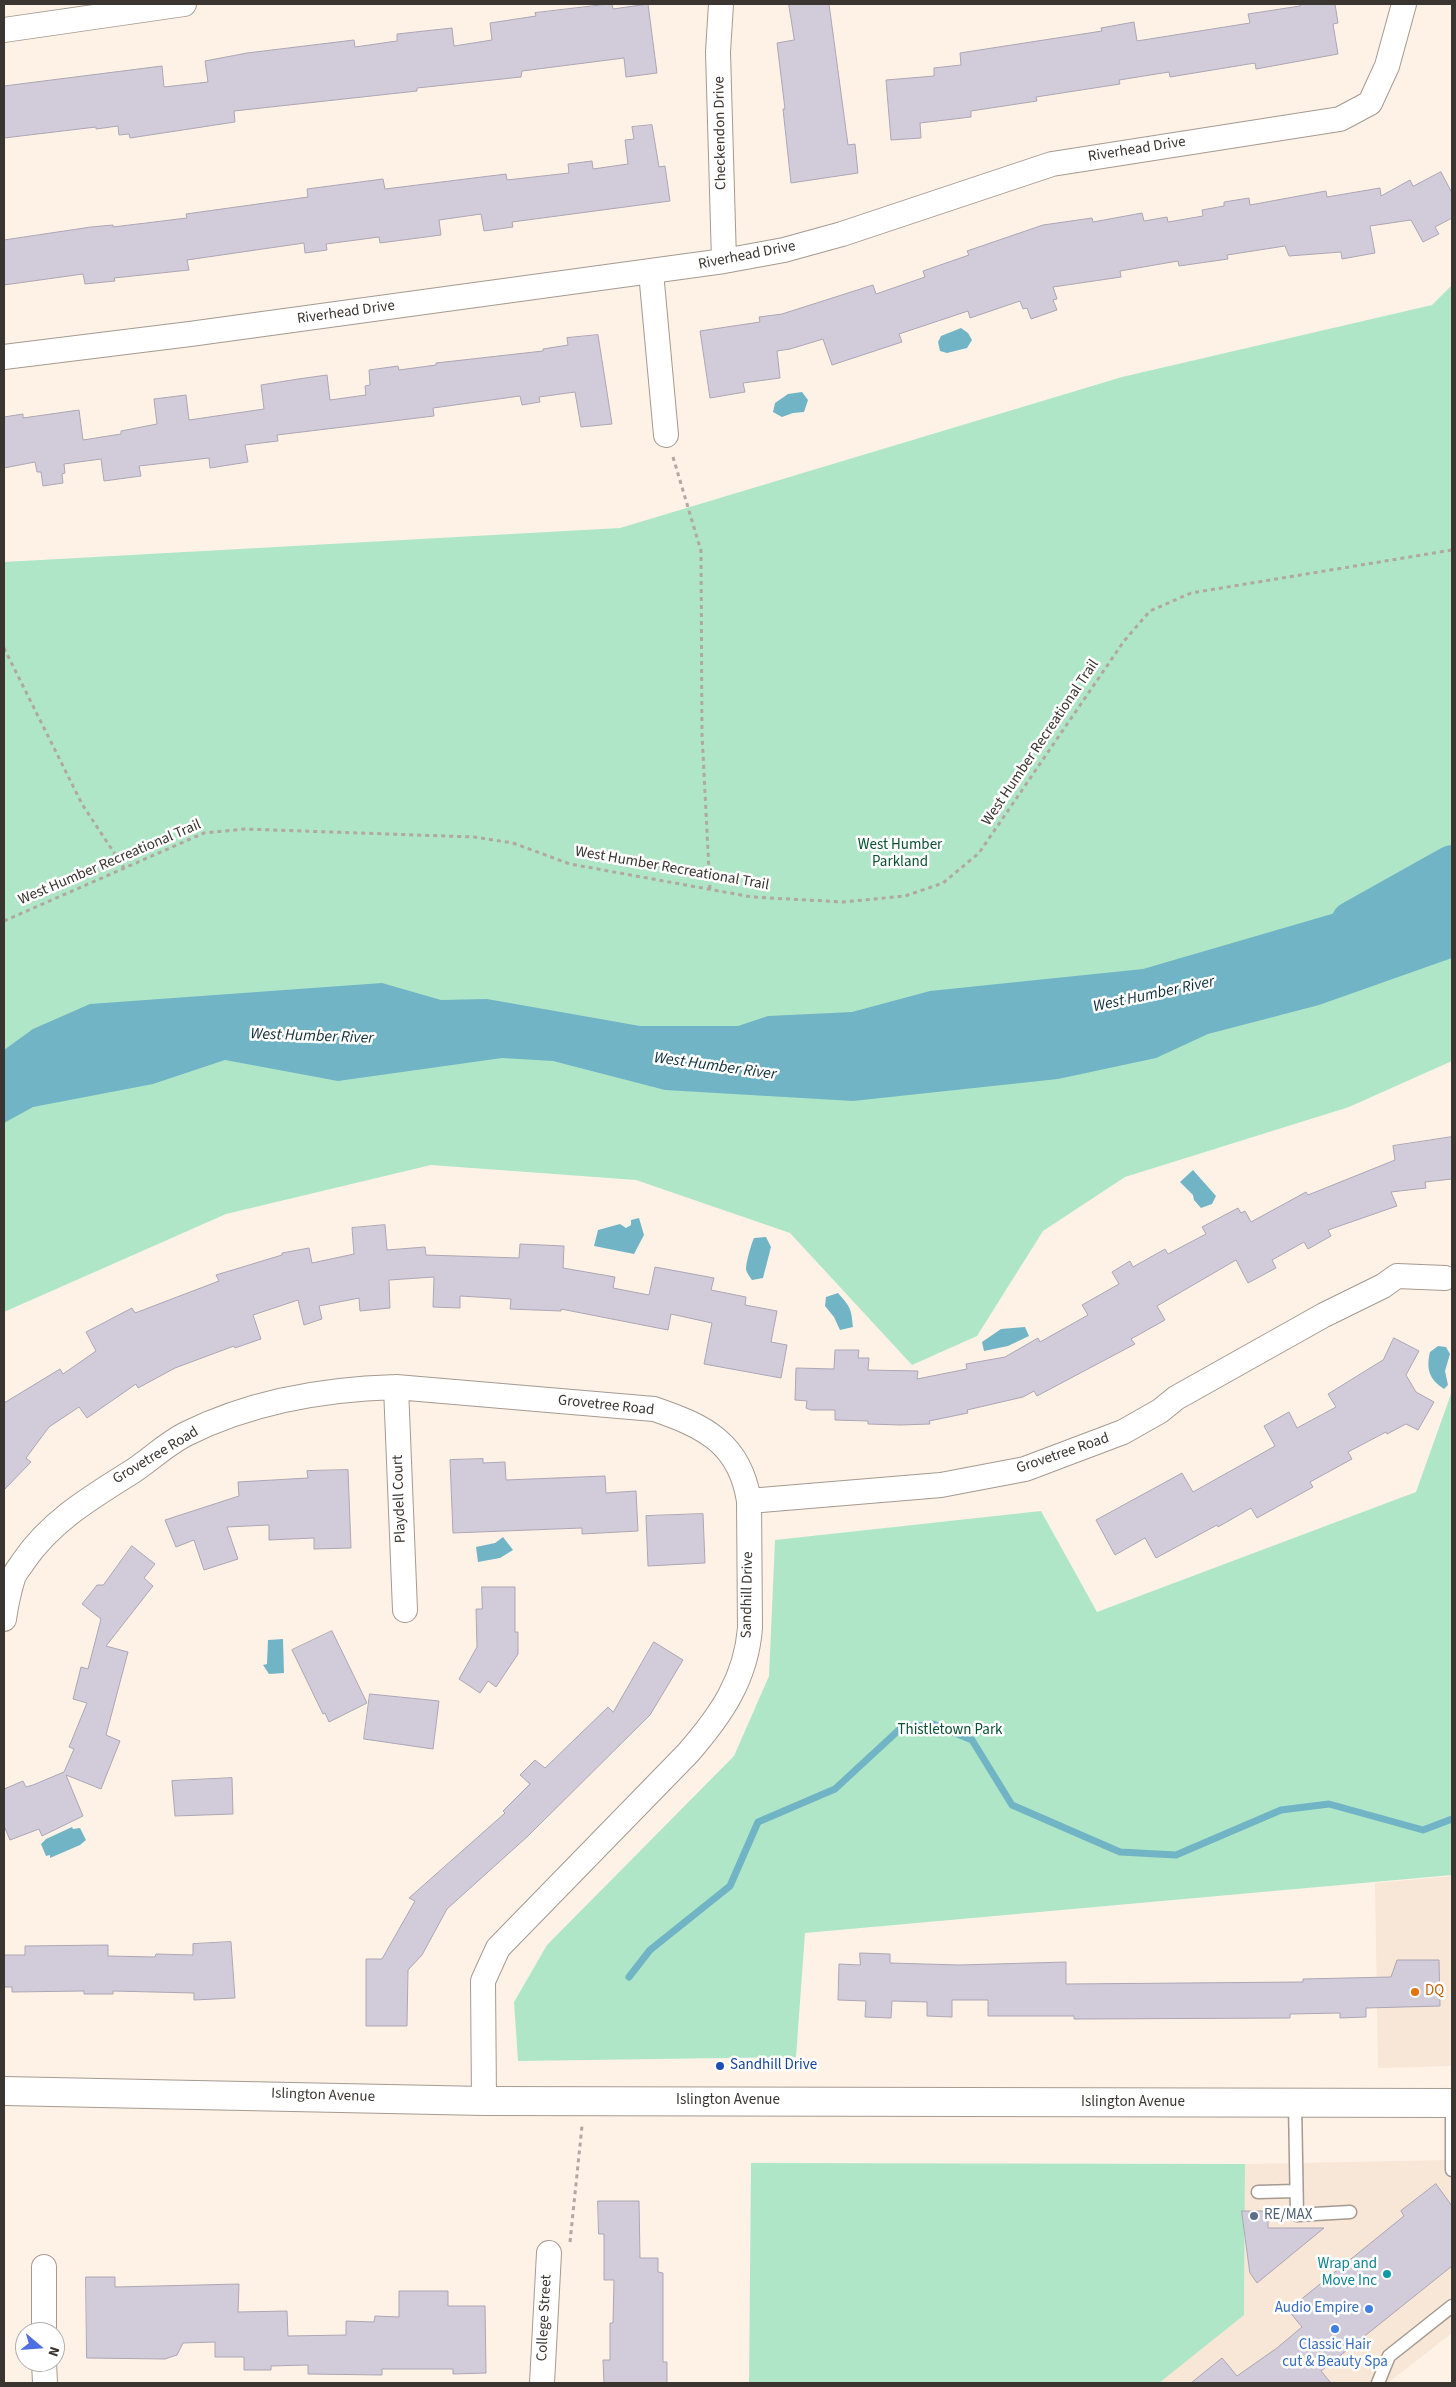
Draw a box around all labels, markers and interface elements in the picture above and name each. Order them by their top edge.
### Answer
street label: Checkendon Drive [711,76,731,190]
street label: Riverhead Drive [1087,133,1187,167]
street label: Riverhead Drive [697,238,797,274]
street label: Riverhead Drive [296,297,396,329]
street label: West Humber Recreational Trail [979,656,1103,830]
street label: West Humber Recreational Trail [16,816,204,910]
park label: West Humber Parkland [858,837,942,872]
street label: West Humber Recreational Trail [574,843,770,895]
water label: West Humber River [1092,973,1216,1017]
water label: West Humber River [250,1025,374,1049]
water label: West Humber River [653,1049,777,1085]
street label: Grovetree Road [557,1392,655,1420]
street label: Grovetree Road [110,1423,202,1489]
street label: Grovetree Road [1014,1430,1112,1478]
street label: Playdell Court [389,1455,411,1543]
street label: Sandhill Drive [738,1551,758,1639]
park label: Thistletown Park [897,1722,1003,1740]
place label: DQ [1425,1983,1444,2001]
marker: DQ [1409,1986,1421,1998]
place label: Sandhill Drive [730,2057,817,2075]
marker: Sandhill Drive [714,2060,726,2072]
street label: Islington Avenue [271,2085,375,2107]
street label: Islington Avenue [676,2092,780,2110]
street label: Islington Avenue [1081,2094,1185,2112]
place label: RE/MAX [1264,2207,1312,2225]
marker: RE/MAX [1248,2210,1260,2222]
place label: Wrap and Move Inc [1317,2256,1377,2291]
marker: Wrap and Move Inc [1381,2268,1393,2280]
street label: College Street [534,2274,556,2362]
place label: Audio Empire [1275,2300,1359,2318]
marker: Audio Empire [1363,2303,1375,2315]
north arrow [15,2322,65,2372]
marker: Classic Hair cut & Beauty Spa [1329,2323,1341,2335]
place label: Classic Hair cut & Beauty Spa [1282,2337,1388,2372]
text: N [42,2344,64,2359]

